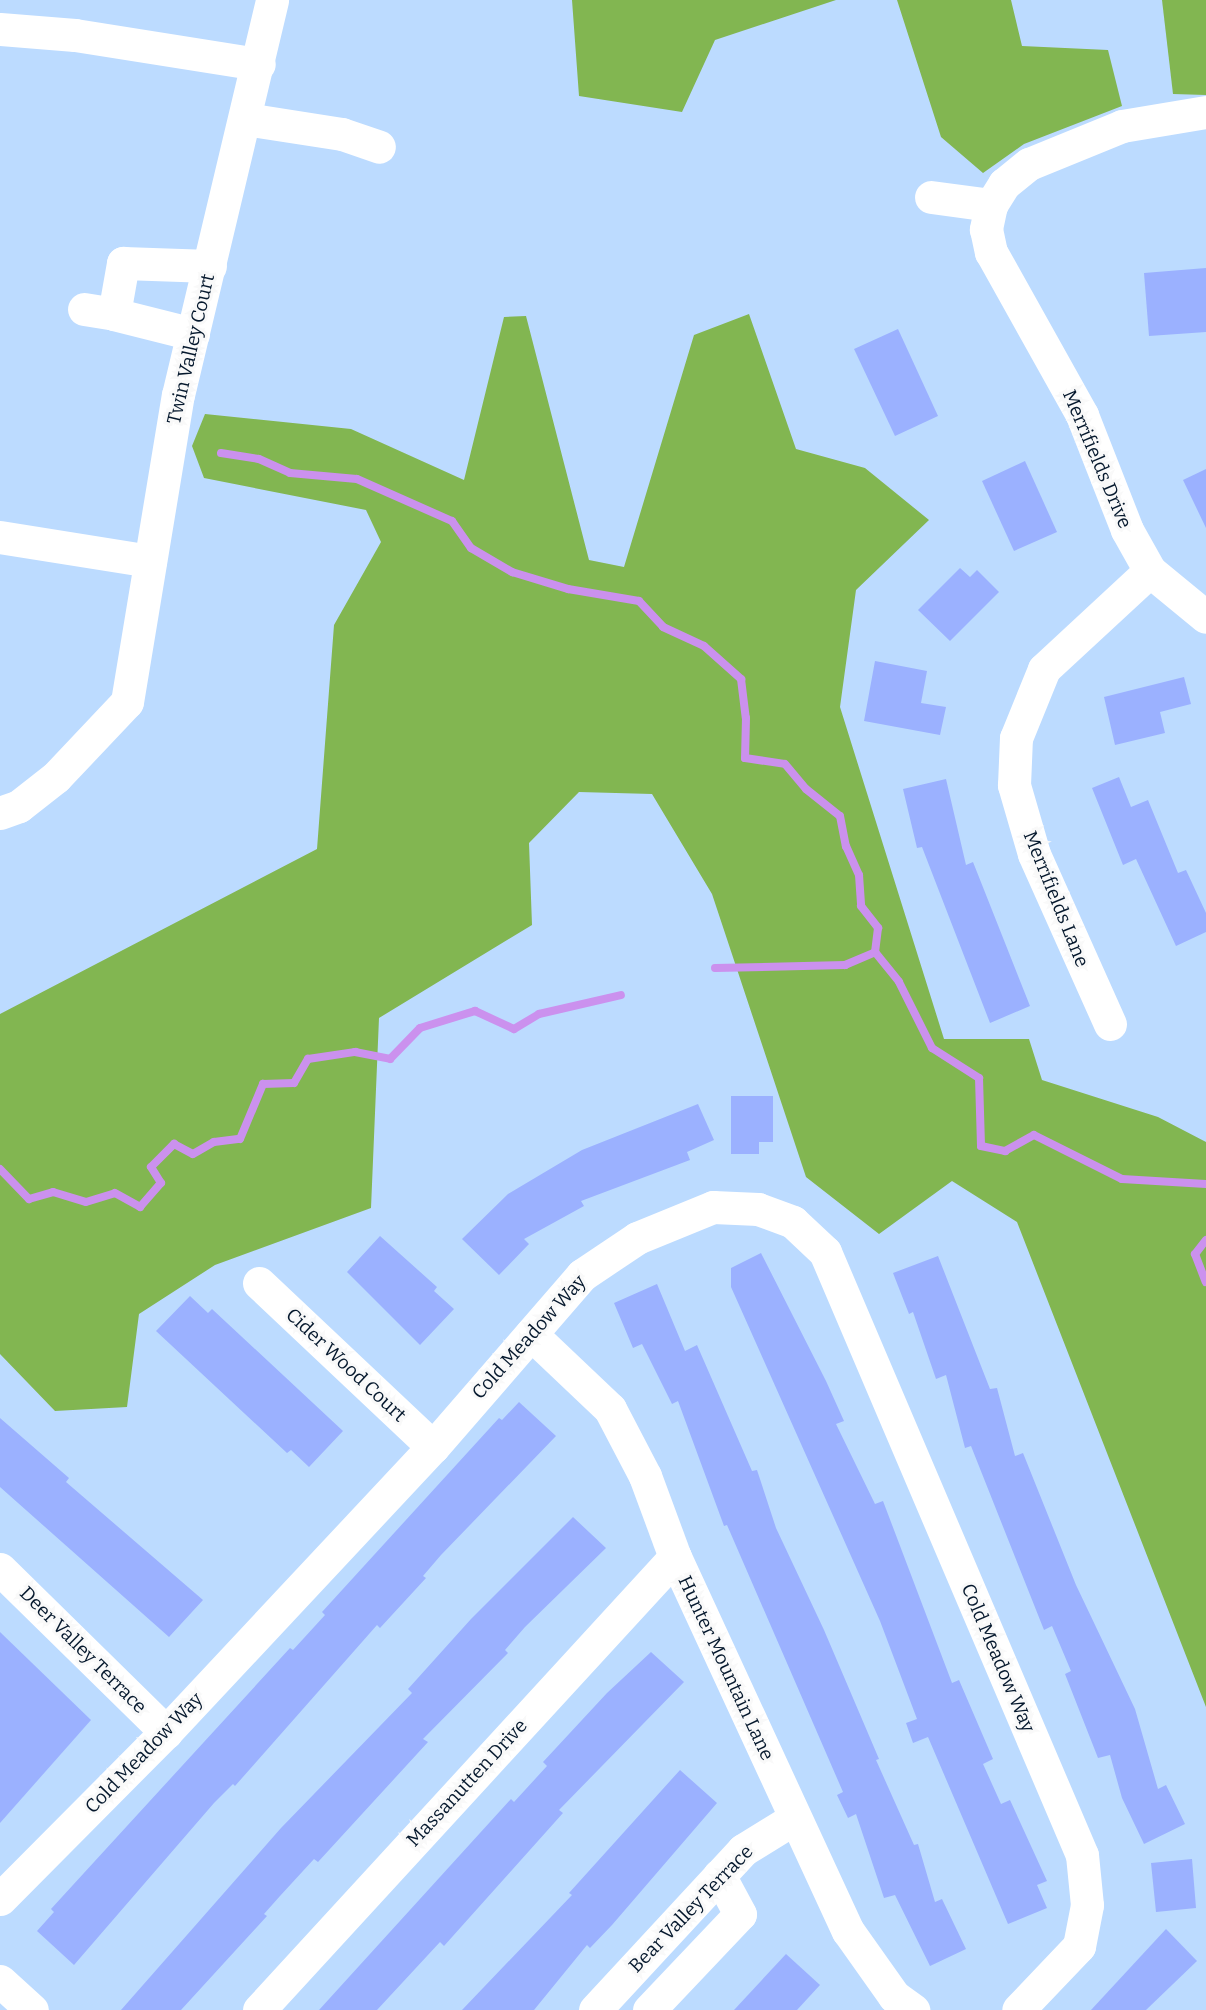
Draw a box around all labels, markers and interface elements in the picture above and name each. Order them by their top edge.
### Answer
street label: Twin Valley Court [163,272,219,426]
street label: Merrifields Drive [1058,386,1136,532]
street label: Merrifields Lane [1018,828,1094,970]
street label: Cold Meadow Way [467,1270,591,1404]
street label: Cider Wood Court [281,1303,411,1427]
street label: Hunter Mountain Lane [673,1572,779,1764]
street label: Cold Meadow Way [956,1580,1040,1736]
street label: Deer Valley Terrace [15,1582,151,1718]
street label: Cold Meadow Way [81,1688,207,1818]
street label: Massanutten Drive [402,1715,532,1851]
street label: Bear Valley Terrace [624,1841,758,1977]

